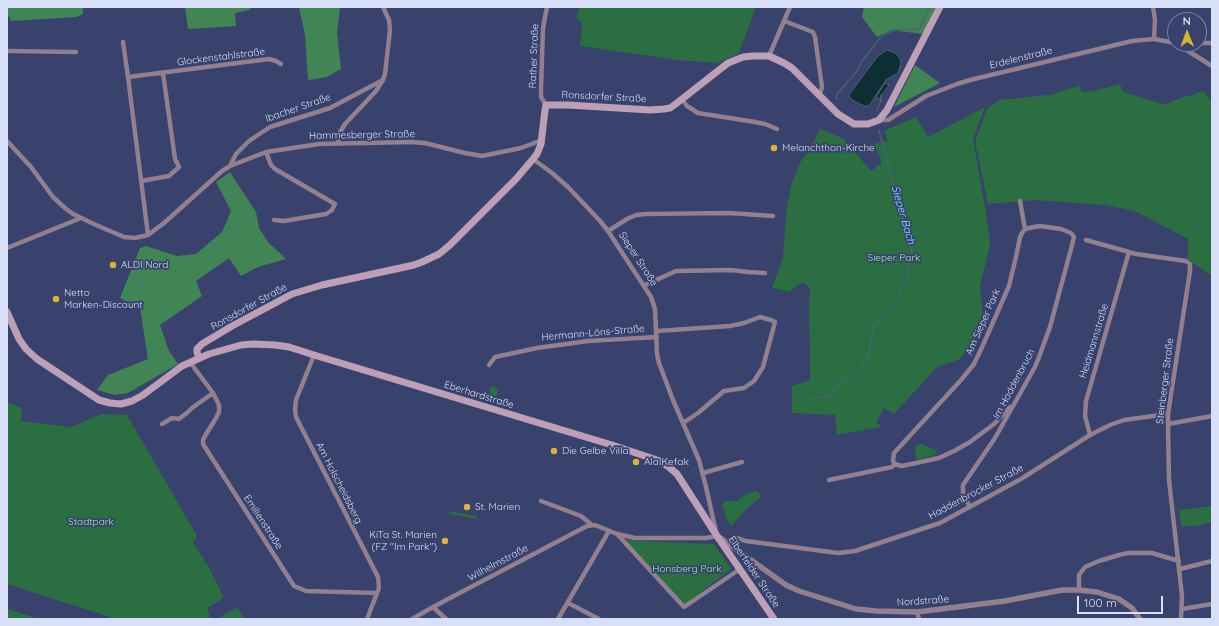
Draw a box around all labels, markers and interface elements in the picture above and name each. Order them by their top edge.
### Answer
north arrow [1167,12,1207,52]
text: N [1183,14,1191,28]
street label: Rather Straße [527,24,541,88]
street label: Erdelenstraße [988,44,1054,72]
street label: Glockenstahlstraße [176,46,266,68]
street label: Ronsdorfer Straße [561,89,647,105]
street label: Ibacher Straße [264,91,332,125]
street label: Hammesberger Straße [309,128,415,142]
place label: Melanchthon-Kirche [782,142,875,154]
marker: Melanchthon-Kirche [769,143,779,153]
water label: Sieper Bach [888,184,918,246]
street label: Sieper Straße [616,230,660,288]
park label: Sieper Park [868,252,920,264]
place label: ALDI Nord [121,259,168,271]
marker: ALDI Nord [108,260,118,270]
street label: Ronsdorfer Straße [209,281,289,333]
place label: Netto Marken-Discount [64,287,143,310]
street label: Am Sieper Park [963,287,1003,357]
marker: Netto Marken-Discount [51,294,61,304]
street label: Heidmannstraße [1077,302,1111,380]
street label: Hermann-Löns-Straße [541,323,645,343]
street label: Steinberger Straße [1154,337,1176,425]
street label: Im Haddenbruch [990,347,1038,421]
street label: Eberhardstraße [443,379,515,411]
street label: Am Holscheidsberg [313,440,365,526]
place label: Die Gelbe Villa [562,445,628,457]
marker: Die Gelbe Villa [549,446,559,456]
place label: Ala Kefak [644,456,689,468]
marker: Ala Kefak [631,457,641,467]
street label: Haddenbrocker Straße [927,462,1025,522]
street label: Emilienstraße [241,493,285,551]
place label: St. Marien [475,501,520,513]
marker: St. Marien [462,502,472,512]
park label: Stadtpark [68,516,114,528]
place label: KiTa St. Marien (FZ "Im Park") [369,529,437,552]
street label: Elberfelder Straße [726,534,782,610]
marker: KiTa St. Marien (FZ "Im Park") [440,536,450,546]
street label: Wilhelmstraße [466,542,530,584]
park label: Honsberg Park [652,563,722,575]
scale bar [1079,588,1165,614]
street label: Nordstraße [896,593,950,609]
text: 100 m [1084,595,1117,610]

